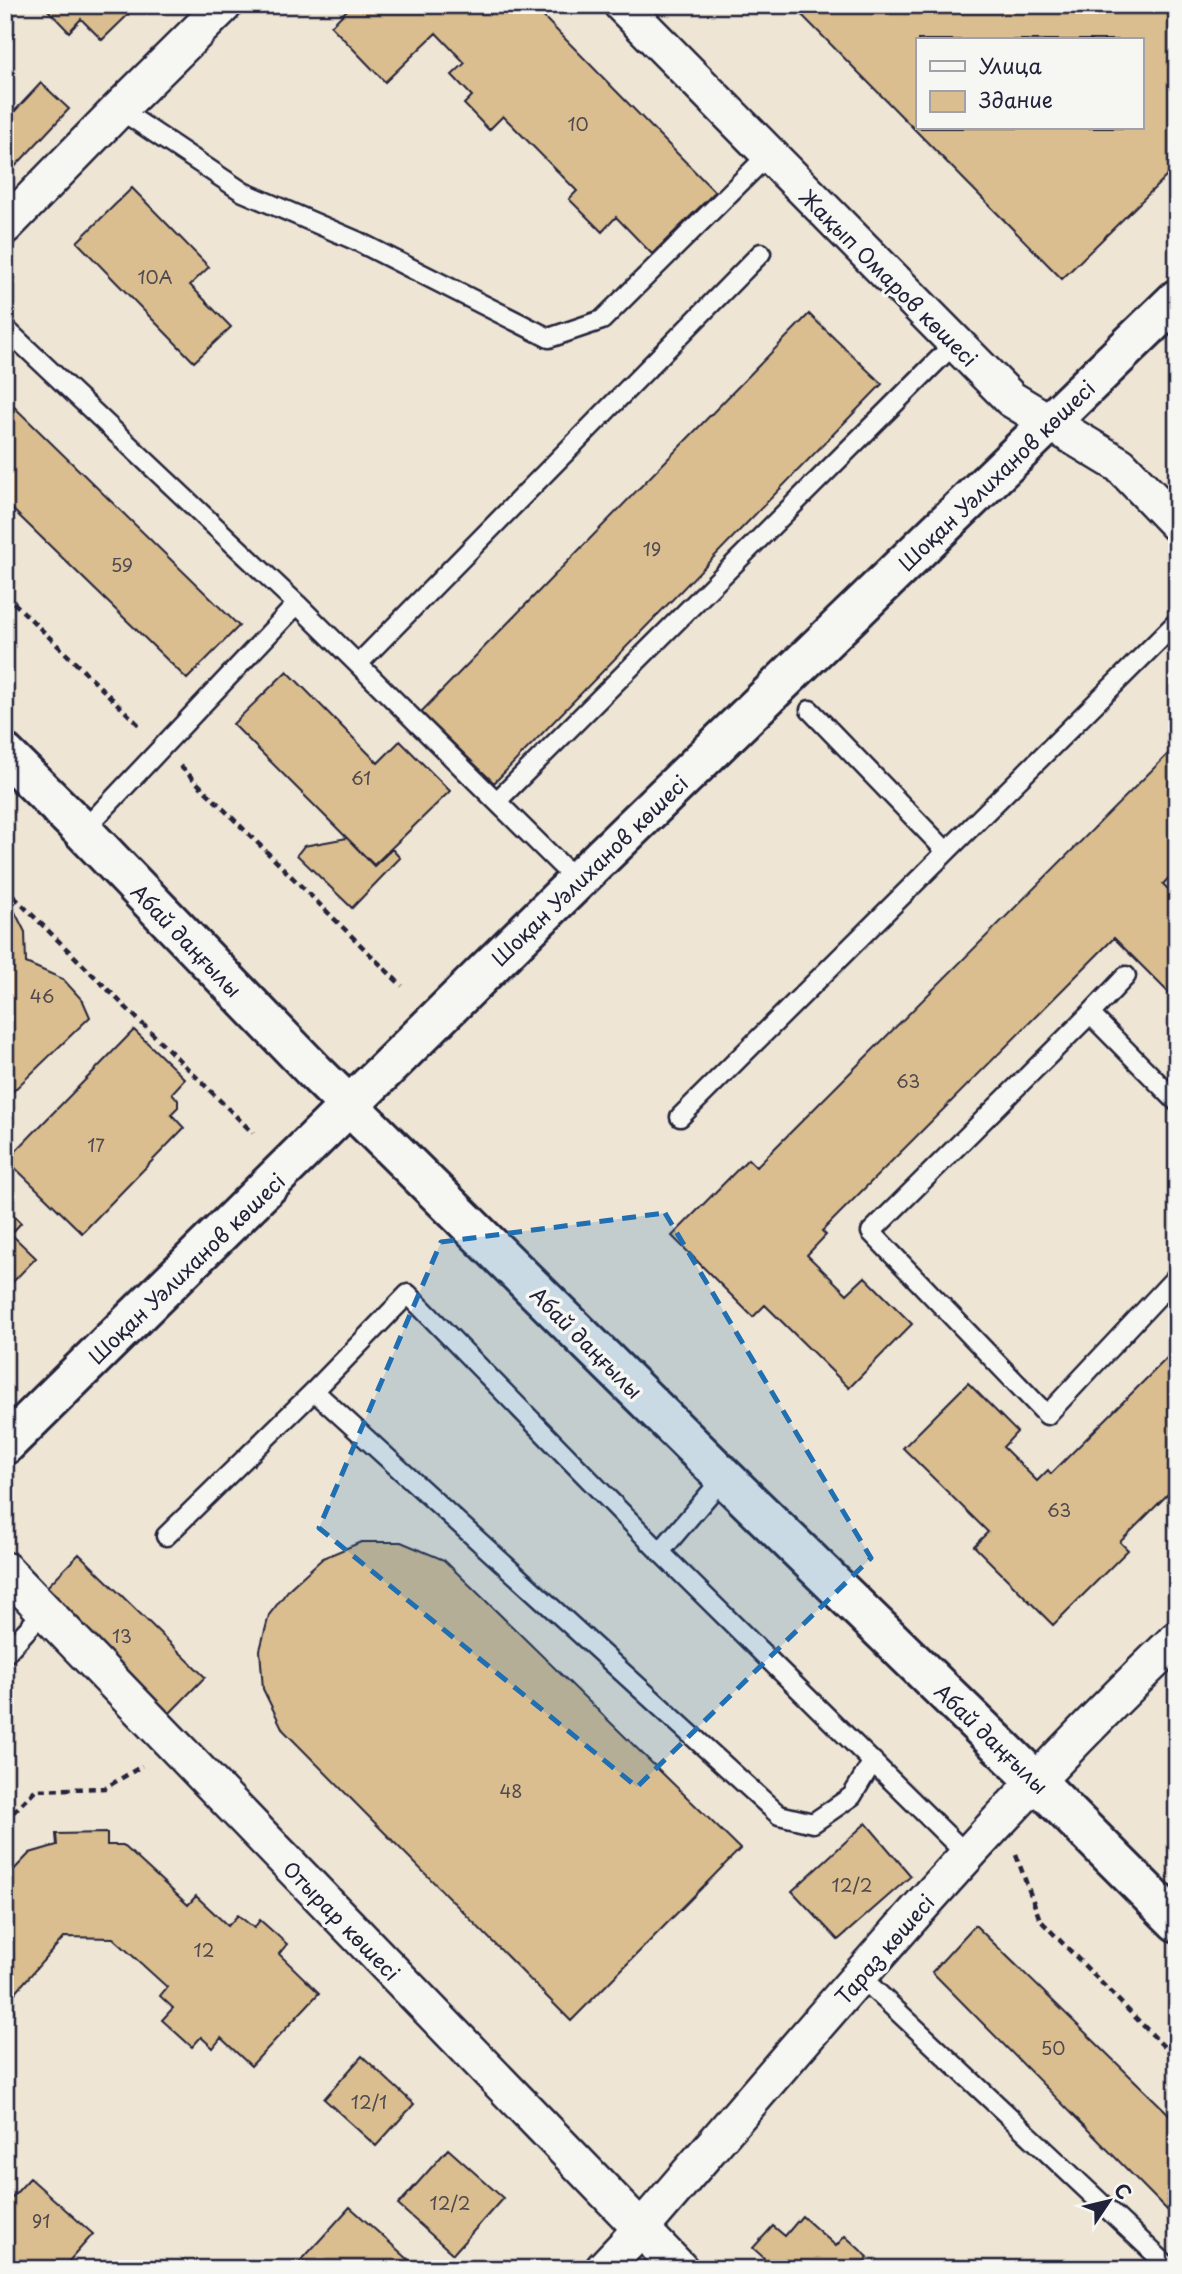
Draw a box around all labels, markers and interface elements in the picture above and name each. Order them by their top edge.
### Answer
legend [916,38,1144,130]
text: Улица [979,49,1042,81]
text: Здание [979,83,1053,115]
house number: 10 [567,110,589,137]
street label: Жақып Омаров көшесі [793,181,985,373]
house number: 10А [137,263,173,290]
street label: Шоқан Уәлиханов көшесі [890,372,1102,578]
house number: 19 [643,535,661,562]
house number: 59 [111,551,133,578]
house number: 61 [351,764,371,791]
street label: Шоқан Уәлиханов көшесі [483,767,695,973]
street label: Абай даңғылы [124,876,250,1004]
house number: 46 [30,982,54,1009]
house number: 63 [896,1067,920,1094]
house number: 17 [87,1131,105,1158]
street label: Шоқан Уәлиханов көшесі [80,1165,292,1371]
street label: Абай даңғылы [523,1278,651,1406]
house number: 63 [1047,1496,1071,1523]
house number: 13 [112,1622,132,1649]
street label: Абай даңғылы [928,1675,1056,1801]
house number: 48 [499,1777,523,1804]
street label: Отырар көшесі [276,1853,408,1987]
house number: 12/2 [832,1871,872,1898]
street label: Тараз көшесі [827,1887,941,2011]
house number: 12 [194,1936,214,1963]
house number: 50 [1041,2034,1065,2061]
house number: 12/1 [351,2088,387,2115]
north arrow [1074,2166,1144,2236]
text: С [1108,2177,1139,2205]
house number: 12/2 [430,2189,470,2216]
house number: 91 [32,2207,50,2234]

